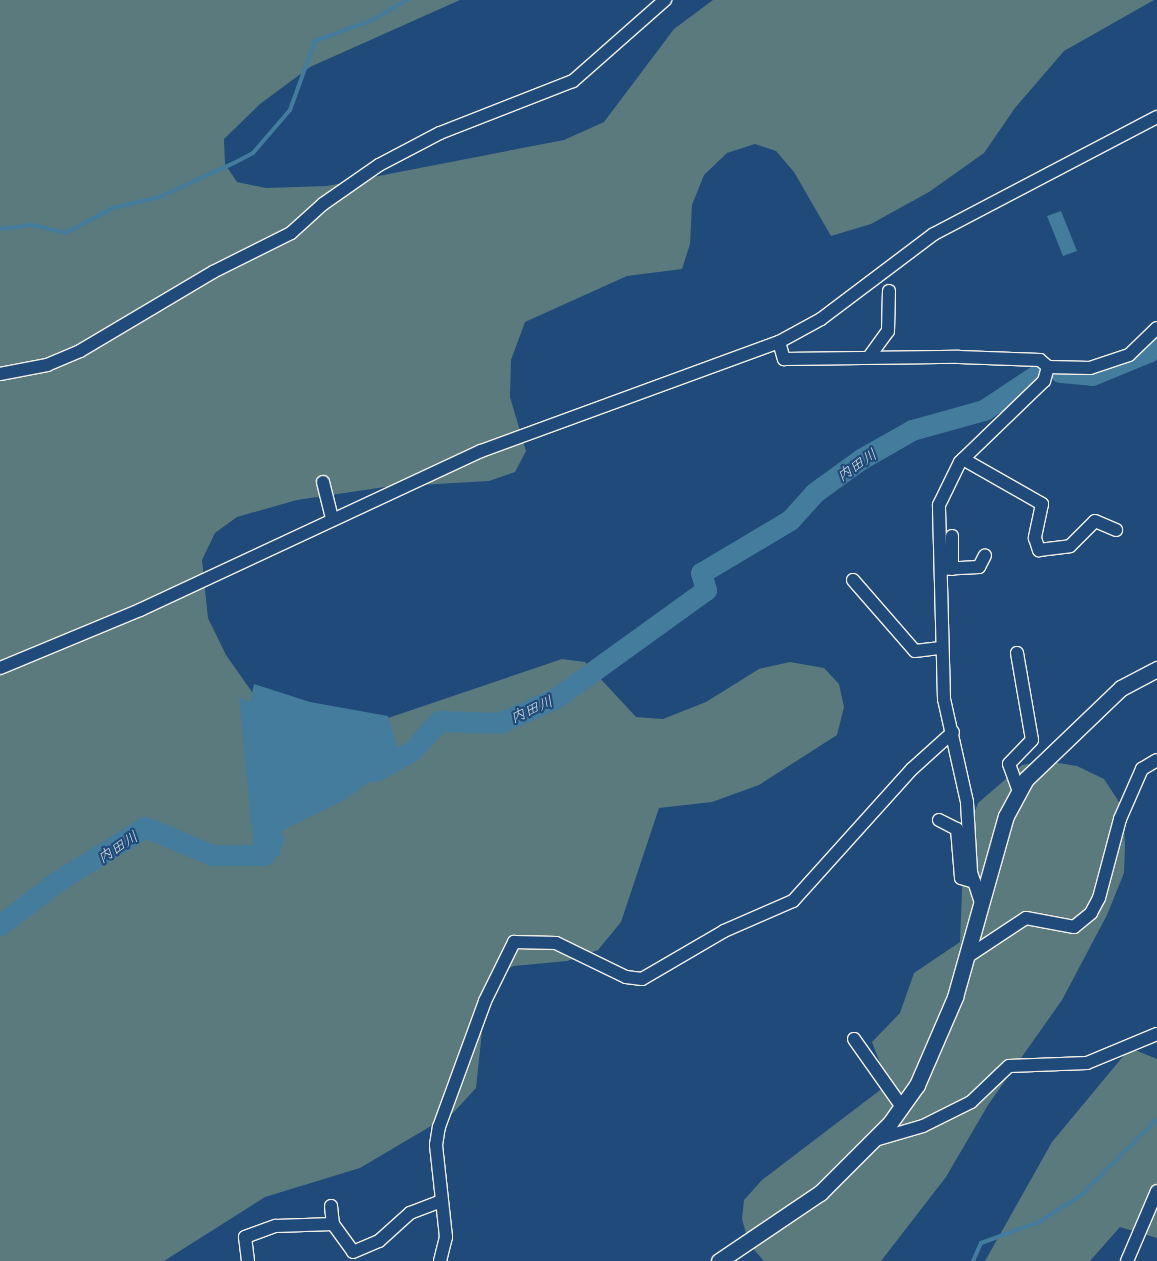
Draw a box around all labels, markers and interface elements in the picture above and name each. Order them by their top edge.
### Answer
water label: 内田川 [832,444,880,484]
water label: 内田川 [507,691,555,725]
water label: 内田川 [93,826,141,866]

